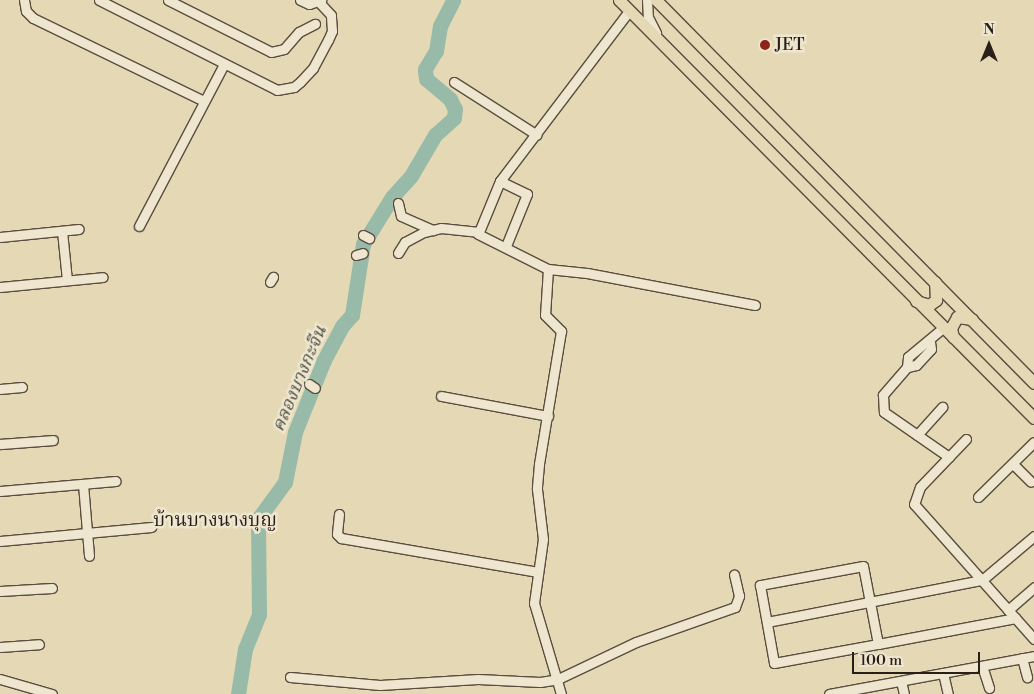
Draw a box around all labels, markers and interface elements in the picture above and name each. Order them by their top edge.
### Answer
north arrow [964,20,1014,70]
text: N [983,21,995,39]
place label: JET [775,35,805,55]
marker: JET [759,39,771,51]
water label: คลองบางกะจีน [268,323,332,435]
district label: บ้านบางนางบุญ [153,510,277,532]
scale bar [854,642,982,674]
text: 100 m [860,651,902,670]

